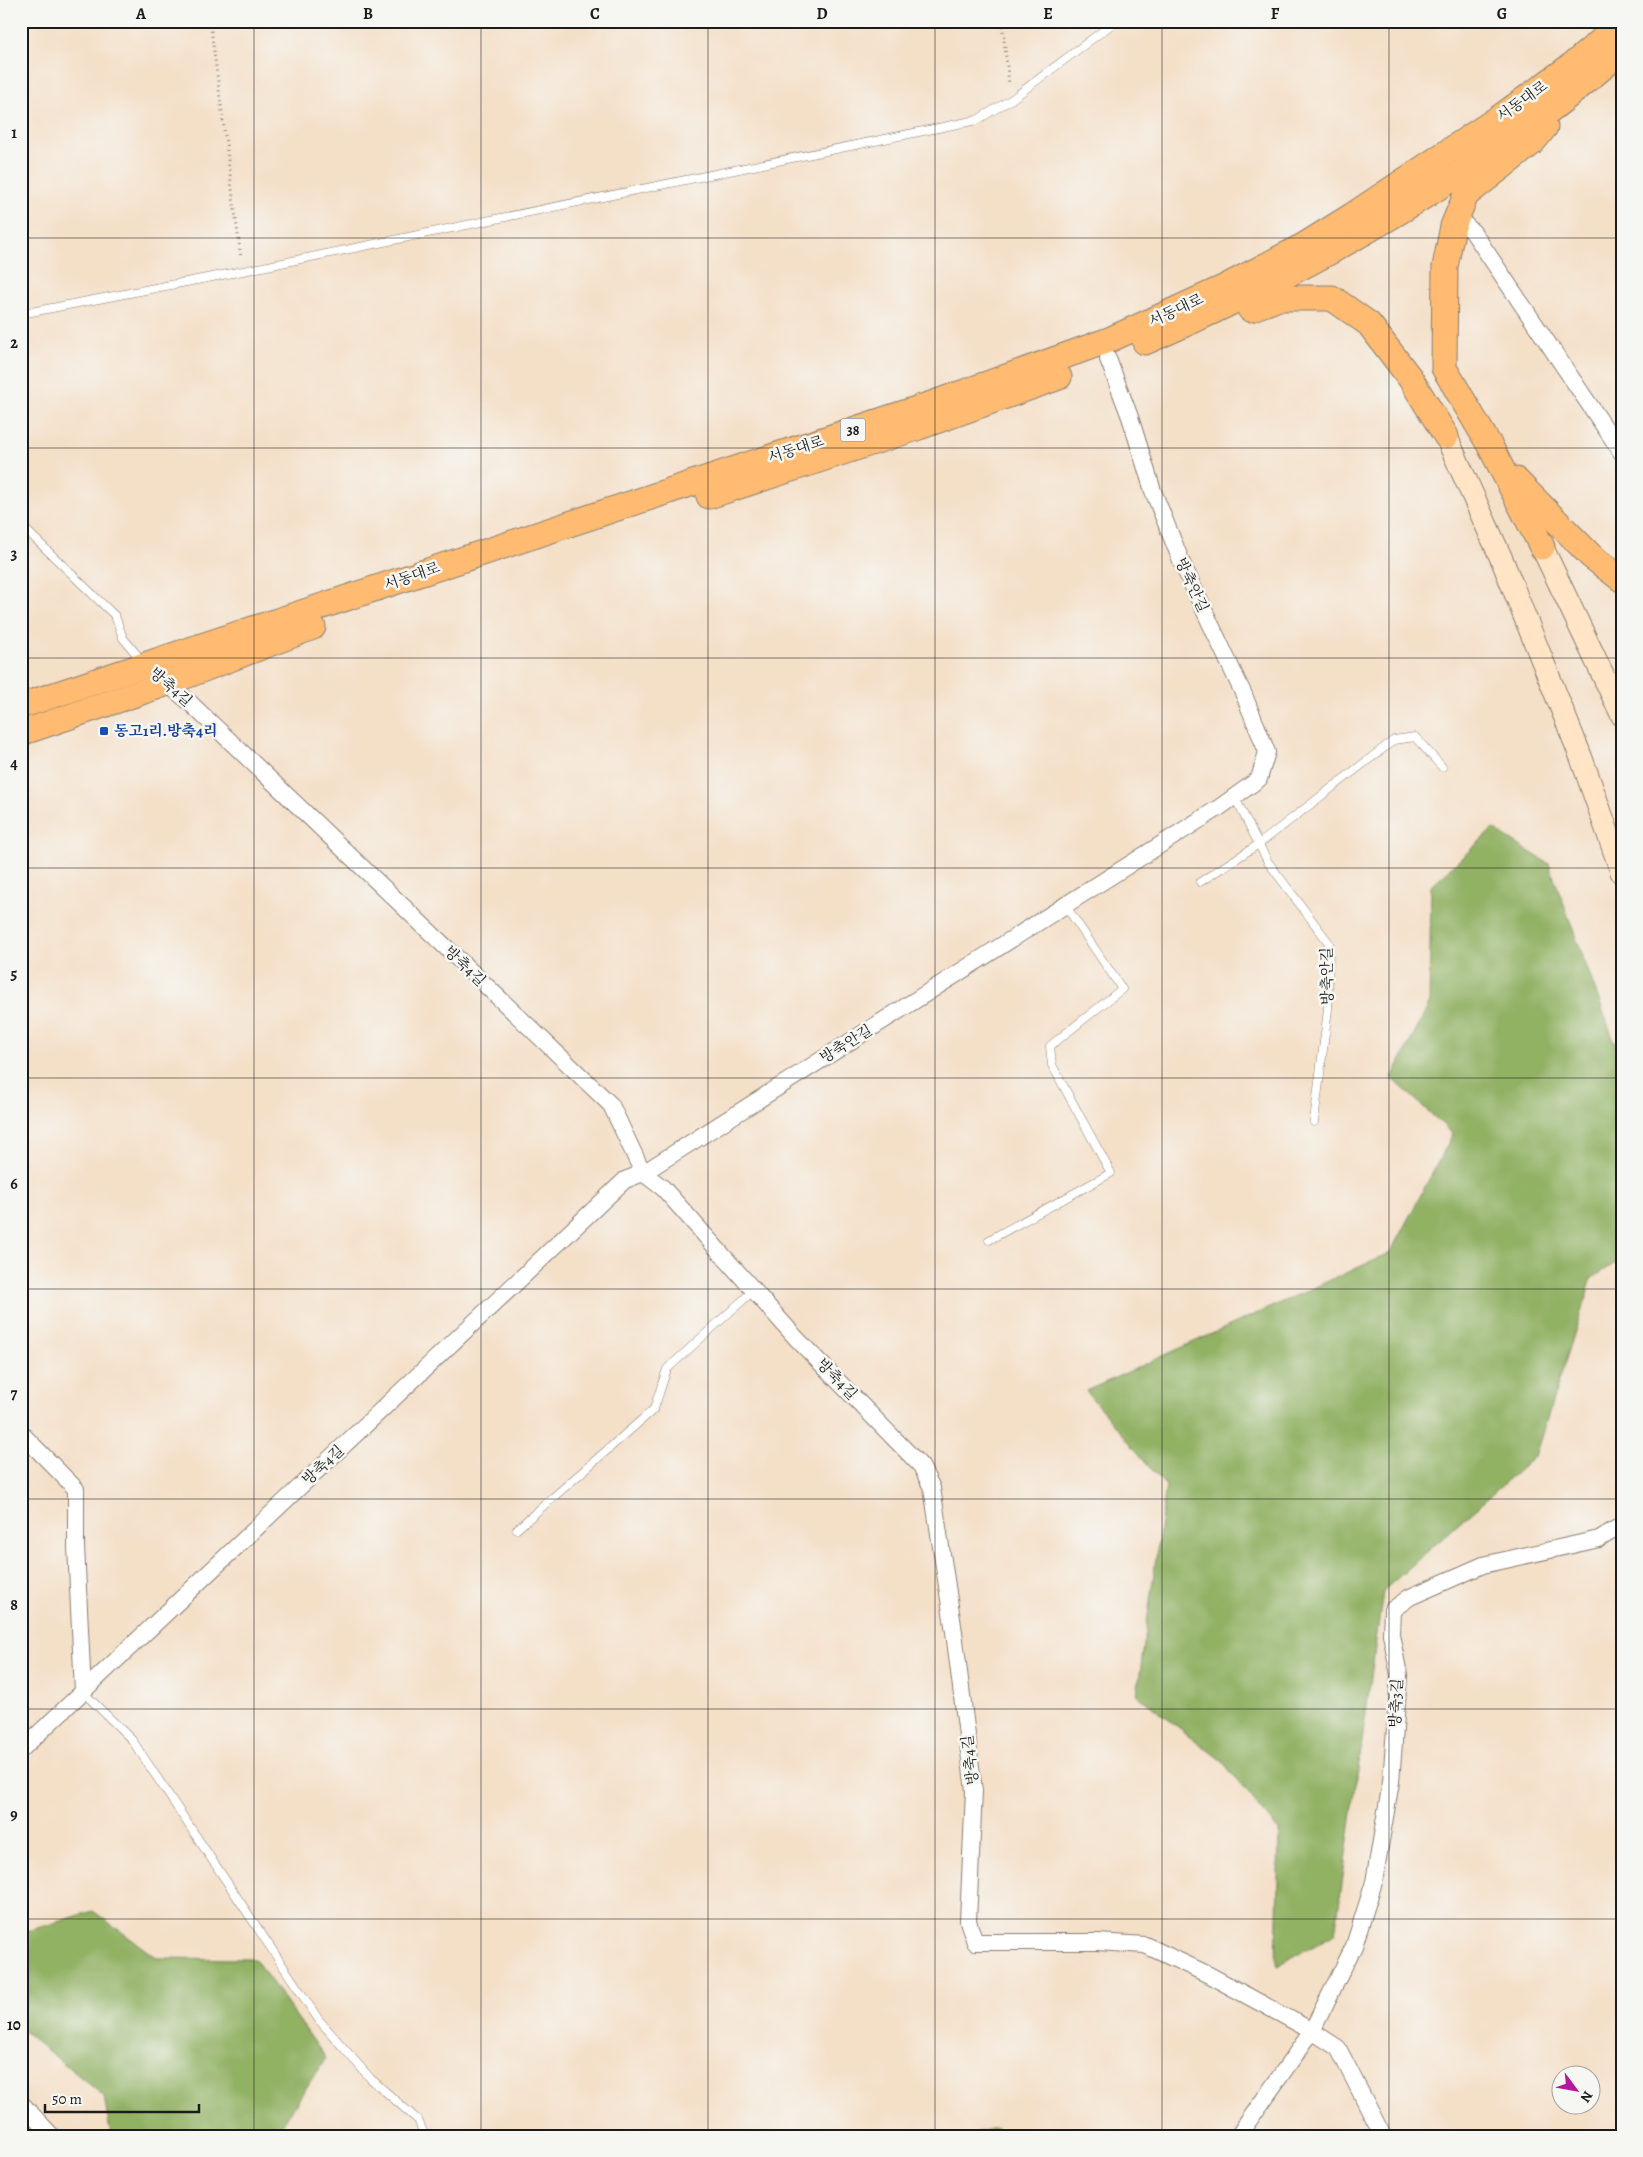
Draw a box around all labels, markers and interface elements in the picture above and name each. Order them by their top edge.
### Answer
text: A [135,3,147,25]
text: B [363,3,373,25]
text: C [590,3,600,25]
text: D [816,3,828,25]
text: E [1043,3,1053,25]
text: F [1271,3,1280,25]
text: G [1497,3,1507,25]
street label: 서동대로 [1493,76,1552,126]
text: 1 [11,122,17,144]
street label: 서동대로 [1146,288,1207,331]
text: 2 [10,332,18,354]
road number: 38 [840,418,866,442]
street label: 서동대로 [765,430,827,467]
text: 3 [11,543,18,565]
street label: 방축안길 [1171,555,1213,615]
street label: 서동대로 [381,557,443,595]
street label: 방축4길 [145,663,197,711]
place label: 동고1리.방축4리 [114,721,218,741]
marker: 동고1리.방축4리 [98,725,110,737]
text: 4 [10,753,18,775]
street label: 방축4길 [440,941,490,991]
street label: 방축안길 [1316,947,1338,1005]
text: 5 [11,963,18,985]
street label: 방축안길 [816,1020,876,1068]
text: 6 [10,1173,18,1195]
street label: 방축4길 [812,1354,862,1404]
text: 7 [11,1383,18,1405]
street label: 방축4길 [298,1441,348,1489]
text: 8 [10,1594,18,1616]
street label: 방축3길 [1385,1678,1407,1728]
street label: 방축4길 [957,1734,983,1786]
text: 9 [10,1804,18,1826]
text: 10 [7,2014,21,2036]
north arrow [1550,2064,1600,2114]
scale bar [45,2082,199,2114]
text: N [1576,2087,1597,2106]
text: 50 m [52,2089,82,2109]

